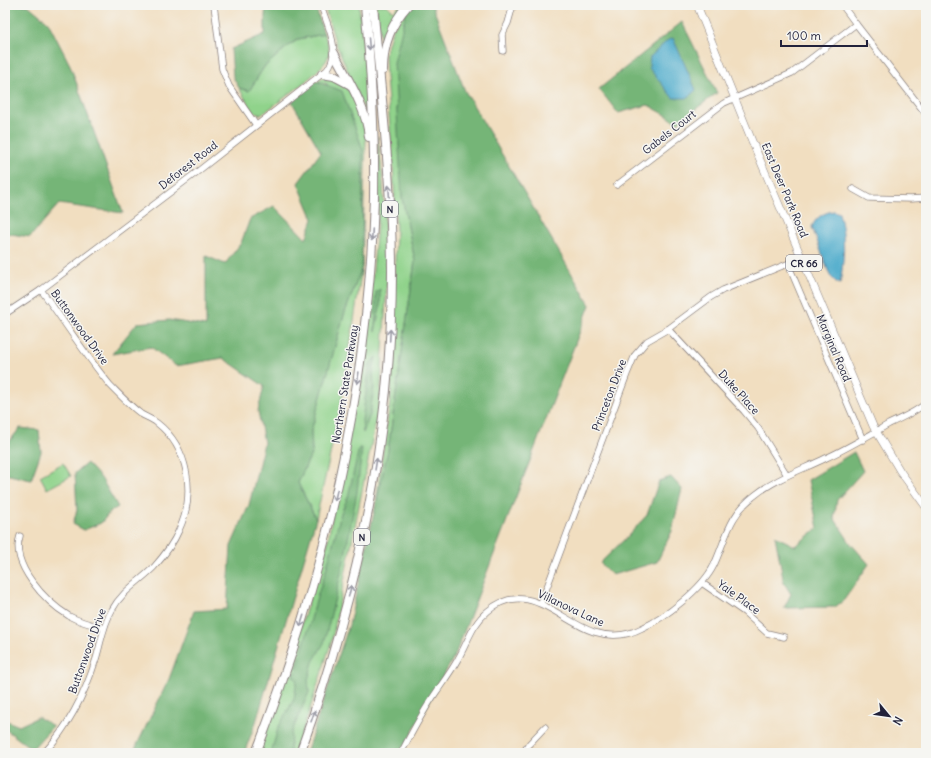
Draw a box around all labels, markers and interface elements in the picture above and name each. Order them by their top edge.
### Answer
scale bar [781,22,867,48]
text: 100 m [787,28,821,43]
one-way arrow [365,37,372,50]
street label: Gabels Court [639,107,699,157]
street label: Deforest Road [156,137,221,192]
street label: East Deer Park Road [759,140,812,240]
one-way arrow [385,185,392,198]
road number: N [382,201,398,217]
one-way arrow [369,228,376,241]
road number: CR 66 [786,255,822,271]
street label: Buttonwood Drive [48,287,112,367]
street label: Marginal Road [814,312,855,384]
street label: Northern State Parkway [329,324,361,444]
one-way arrow [386,329,394,342]
street label: Princeton Drive [589,357,629,433]
street label: Duke Place [715,367,763,417]
one-way arrow [354,371,362,384]
one-way arrow [372,458,380,471]
one-way arrow [331,488,339,501]
road number: N [354,529,370,545]
street label: Yale Place [715,577,763,617]
one-way arrow [346,585,354,598]
street label: Villanova Lane [536,586,607,630]
street label: Buttonwood Drive [65,606,109,696]
one-way arrow [298,614,305,627]
north arrow [869,696,909,736]
one-way arrow [310,711,318,723]
text: N [890,714,906,728]

